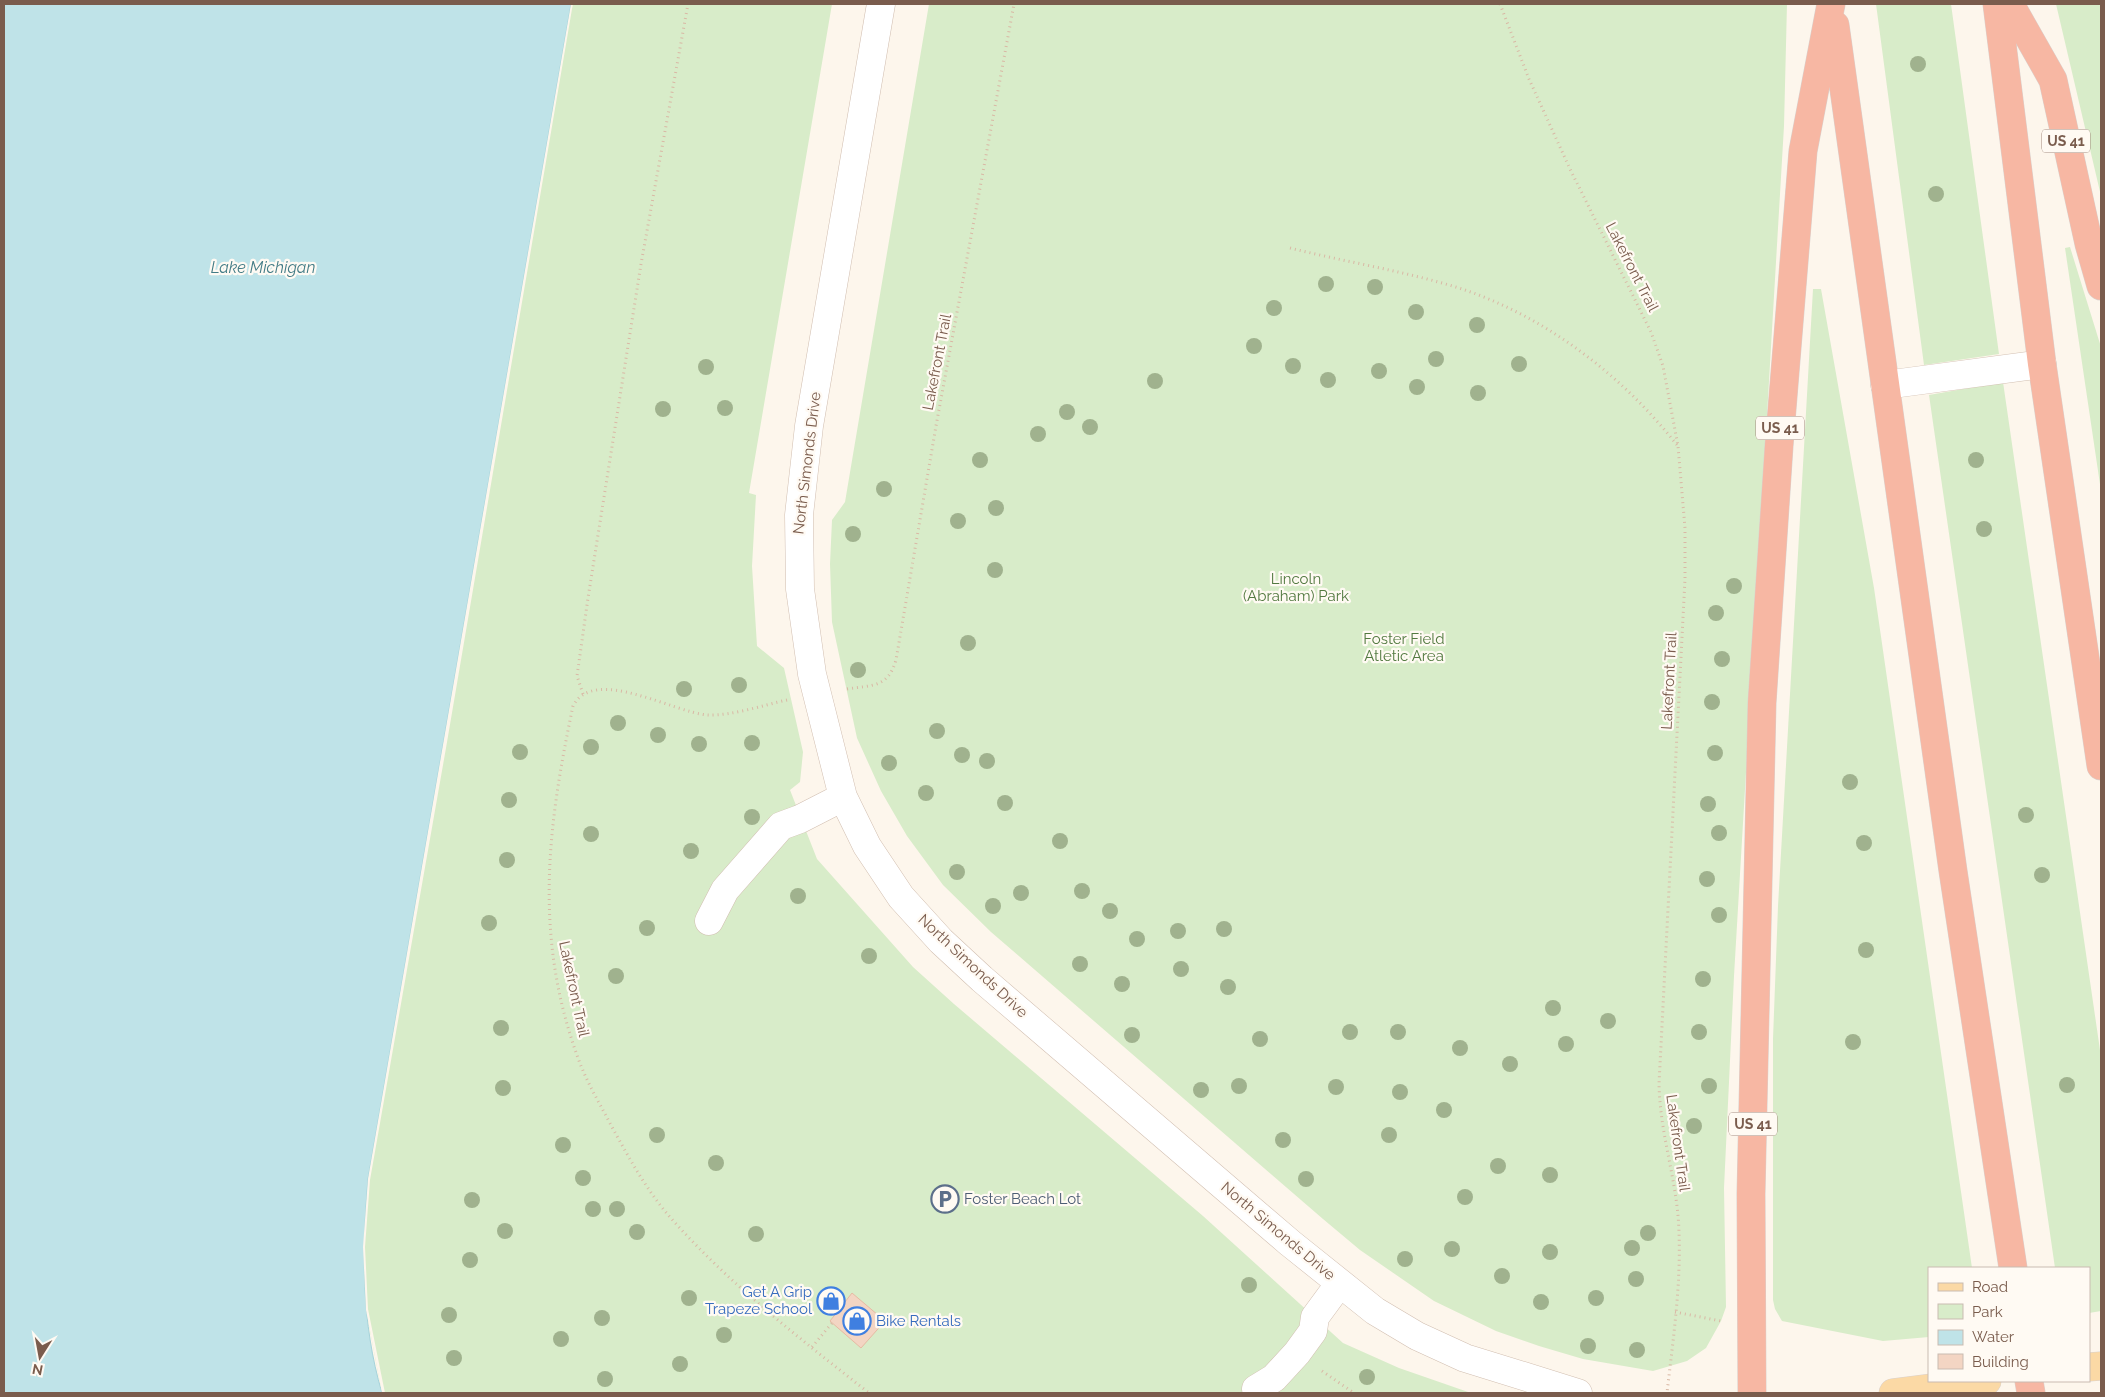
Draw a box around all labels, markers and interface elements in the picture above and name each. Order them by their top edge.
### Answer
road number: US 41 [2042,130,2090,152]
street label: Lakefront Trail [1602,219,1663,315]
water label: Lake Michigan [211,258,315,277]
street label: Lakefront Trail [919,311,955,412]
street label: North Simonds Drive [789,391,825,535]
road number: US 41 [1756,416,1804,439]
park label: Lincoln (Abraham) Park [1243,570,1349,605]
park label: Foster Field Atletic Area [1363,630,1445,665]
street label: Lakefront Trail [1657,631,1681,730]
street label: North Simonds Drive [914,911,1032,1022]
street label: Lakefront Trail [555,939,593,1040]
street label: Lakefront Trail [1662,1093,1694,1194]
road number: US 41 [1729,1112,1777,1136]
street label: North Simonds Drive [1217,1178,1339,1284]
parking icon: Foster Beach Lot [930,1184,960,1214]
place label: Foster Beach Lot [964,1190,1081,1208]
legend [1928,1267,2090,1382]
text: Road [1972,1278,2008,1296]
place label: Get A Grip Trapeze School [705,1283,813,1318]
shop icon: Get A Grip Trapeze School [816,1286,846,1316]
text: Park [1972,1303,2003,1321]
shop icon: Bike Rentals [842,1306,872,1336]
place label: Bike Rentals [876,1312,961,1330]
text: Water [1972,1328,2015,1346]
north arrow [15,1332,65,1382]
text: Building [1972,1353,2029,1371]
text: N [31,1361,44,1379]

